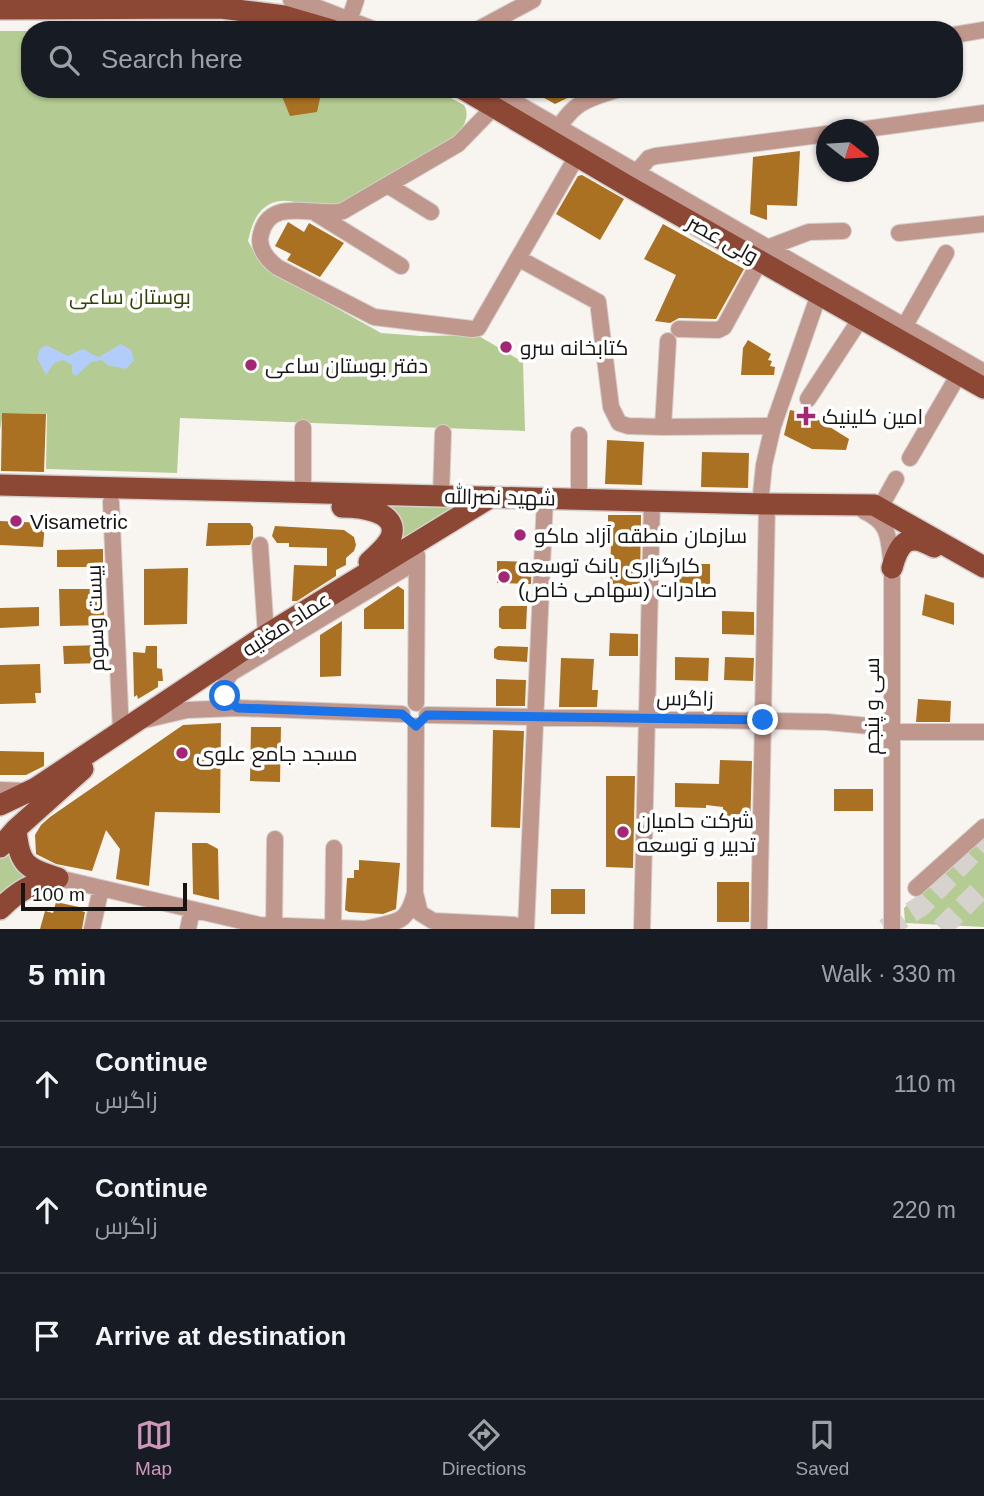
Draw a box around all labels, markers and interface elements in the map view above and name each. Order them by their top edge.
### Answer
search box [21,21,963,98]
icon: search [45,41,83,79]
text: Search here [101,44,243,74]
north arrow [816,119,879,182]
street label: ولی عصر [682,210,762,270]
park label: بوستان ساعی [69,285,191,310]
place label: کتابخانه سرو [520,336,628,360]
marker: کتابخانه سرو [498,339,514,355]
place label: دفتر بوستان ساعی [265,354,428,379]
marker: دفتر بوستان ساعی [243,357,259,373]
place label: امین کلینیک [822,405,923,430]
marker: امین کلینیک [796,406,816,426]
street label: شهید نصرالله [444,483,556,511]
place label: Visametric [30,510,128,533]
marker: Visametric [8,513,24,529]
place label: سازمان منطقه آزاد ماکو [534,524,747,549]
marker: سازمان منطقه آزاد ماکو [512,527,528,543]
place label: کارگزاری بانک توسعه صادرات (سهامی خاص) [518,554,717,603]
street label: بیست وسوم [82,564,111,672]
marker: کارگزاری بانک توسعه صادرات (سهامی خاص) [496,569,512,585]
street label: عماد مغنیه [238,587,334,661]
street label: سی و پنجم [860,657,886,755]
route start [209,680,240,711]
street label: زاگرس [656,686,714,712]
route end [747,704,778,735]
place label: مسجد جامع علوی [196,742,358,768]
marker: مسجد جامع علوی [174,745,190,761]
place label: شرکت حامیان تدبیر و توسعه [637,809,756,857]
marker: شرکت حامیان تدبیر و توسعه [615,824,631,840]
scale bar [21,880,187,912]
text: 100 m [32,884,85,905]
text: 5 min [28,958,106,991]
text: Walk · 330 m [821,961,956,987]
text: Continue [95,1047,208,1077]
icon: ahead [28,1065,66,1103]
text: 110 m [894,1071,956,1097]
text: زاگرس [95,1087,158,1113]
text: Continue [95,1173,208,1203]
icon: ahead [28,1191,66,1229]
text: 220 m [892,1197,956,1223]
text: زاگرس [95,1213,158,1239]
icon: arrive [28,1317,66,1355]
text: Arrive at destination [95,1321,346,1351]
tab: Map [135,1416,173,1480]
tab: Directions [442,1416,526,1480]
tab: Saved [795,1416,849,1480]

